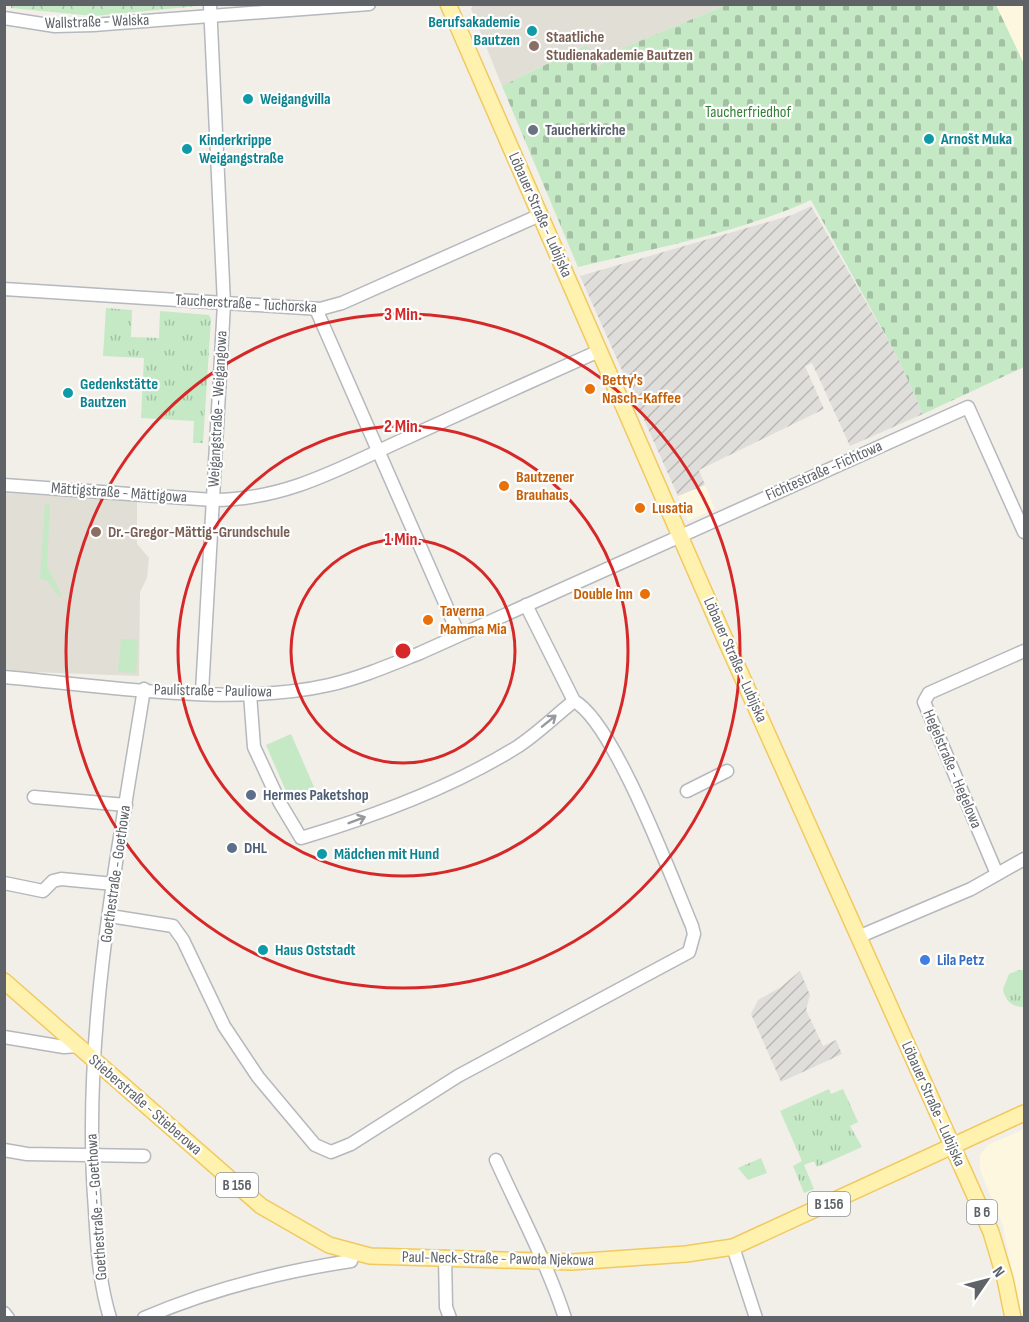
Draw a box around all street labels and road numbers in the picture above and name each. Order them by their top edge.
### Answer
street label: Wallstraße - Walska [44,11,150,33]
street label: Löbauer Straße - Lubijska [504,150,576,280]
street label: Taucherstraße - Tuchorska [175,291,317,317]
street label: Weigangstraße - Weigangowa [204,330,232,488]
street label: Fichtestraße -Fichtowa [763,437,885,505]
street label: Mättigstraße - Mättigowa [50,479,188,507]
street label: Löbauer Straße - Lubijska [699,595,771,725]
street label: Paulistraße - Pauliowa [154,680,272,702]
street label: Hegelstraße - Hegelowa [918,707,986,831]
street label: Goethestraße - Goethowa [97,804,135,944]
street label: Löbauer Straße - Lubijska [897,1039,969,1169]
street label: Stieberstraße - Stieberowa [84,1051,206,1159]
street label: Goethestraße - - Goethowa [82,1133,112,1281]
road number: B 156 [216,1173,258,1197]
road number: B 156 [808,1192,850,1216]
road number: B 6 [967,1200,997,1224]
street label: Paul-Neck-Straße - Pawoła Njekowa [402,1248,594,1270]

